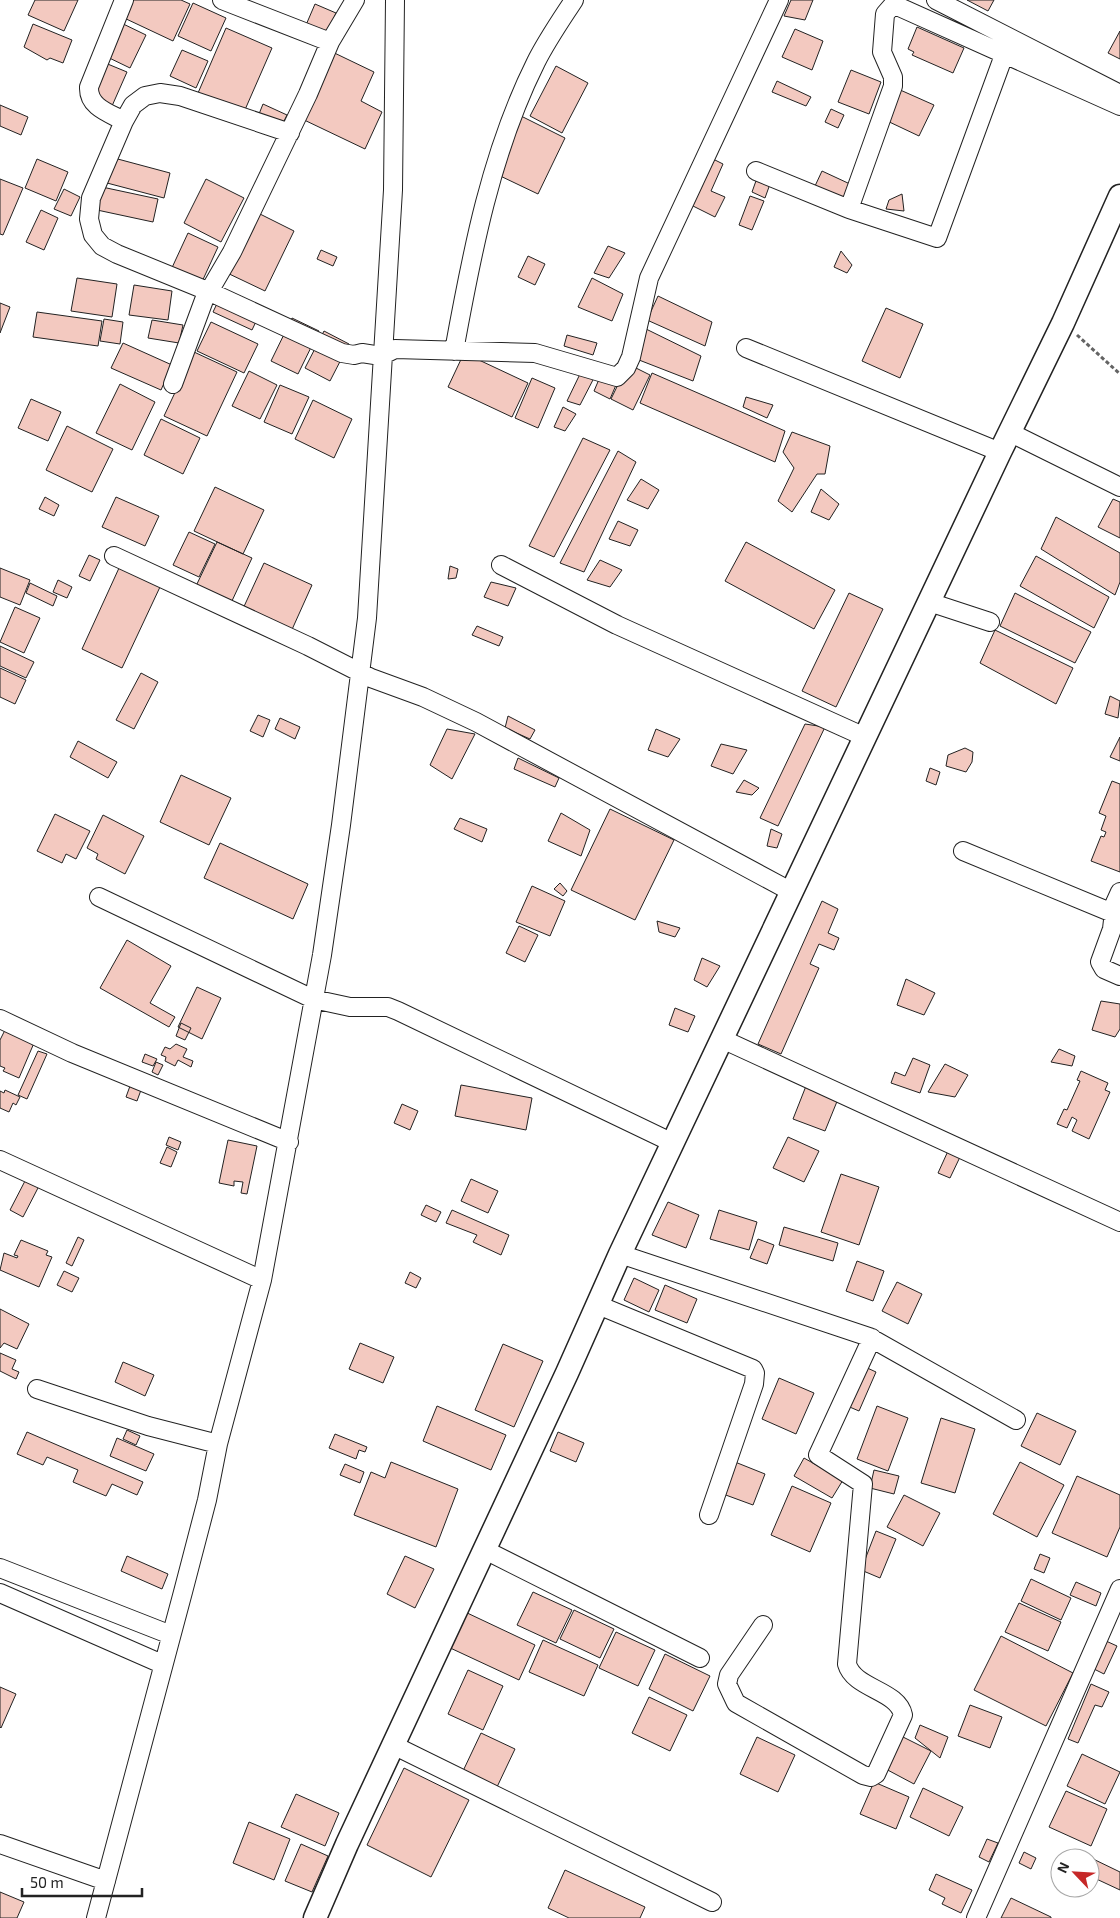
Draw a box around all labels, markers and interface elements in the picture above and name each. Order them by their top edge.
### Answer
north arrow [1050,1848,1100,1898]
text: N [1053,1859,1073,1875]
scale bar [22,1866,142,1898]
text: 50 m [30,1873,64,1891]

